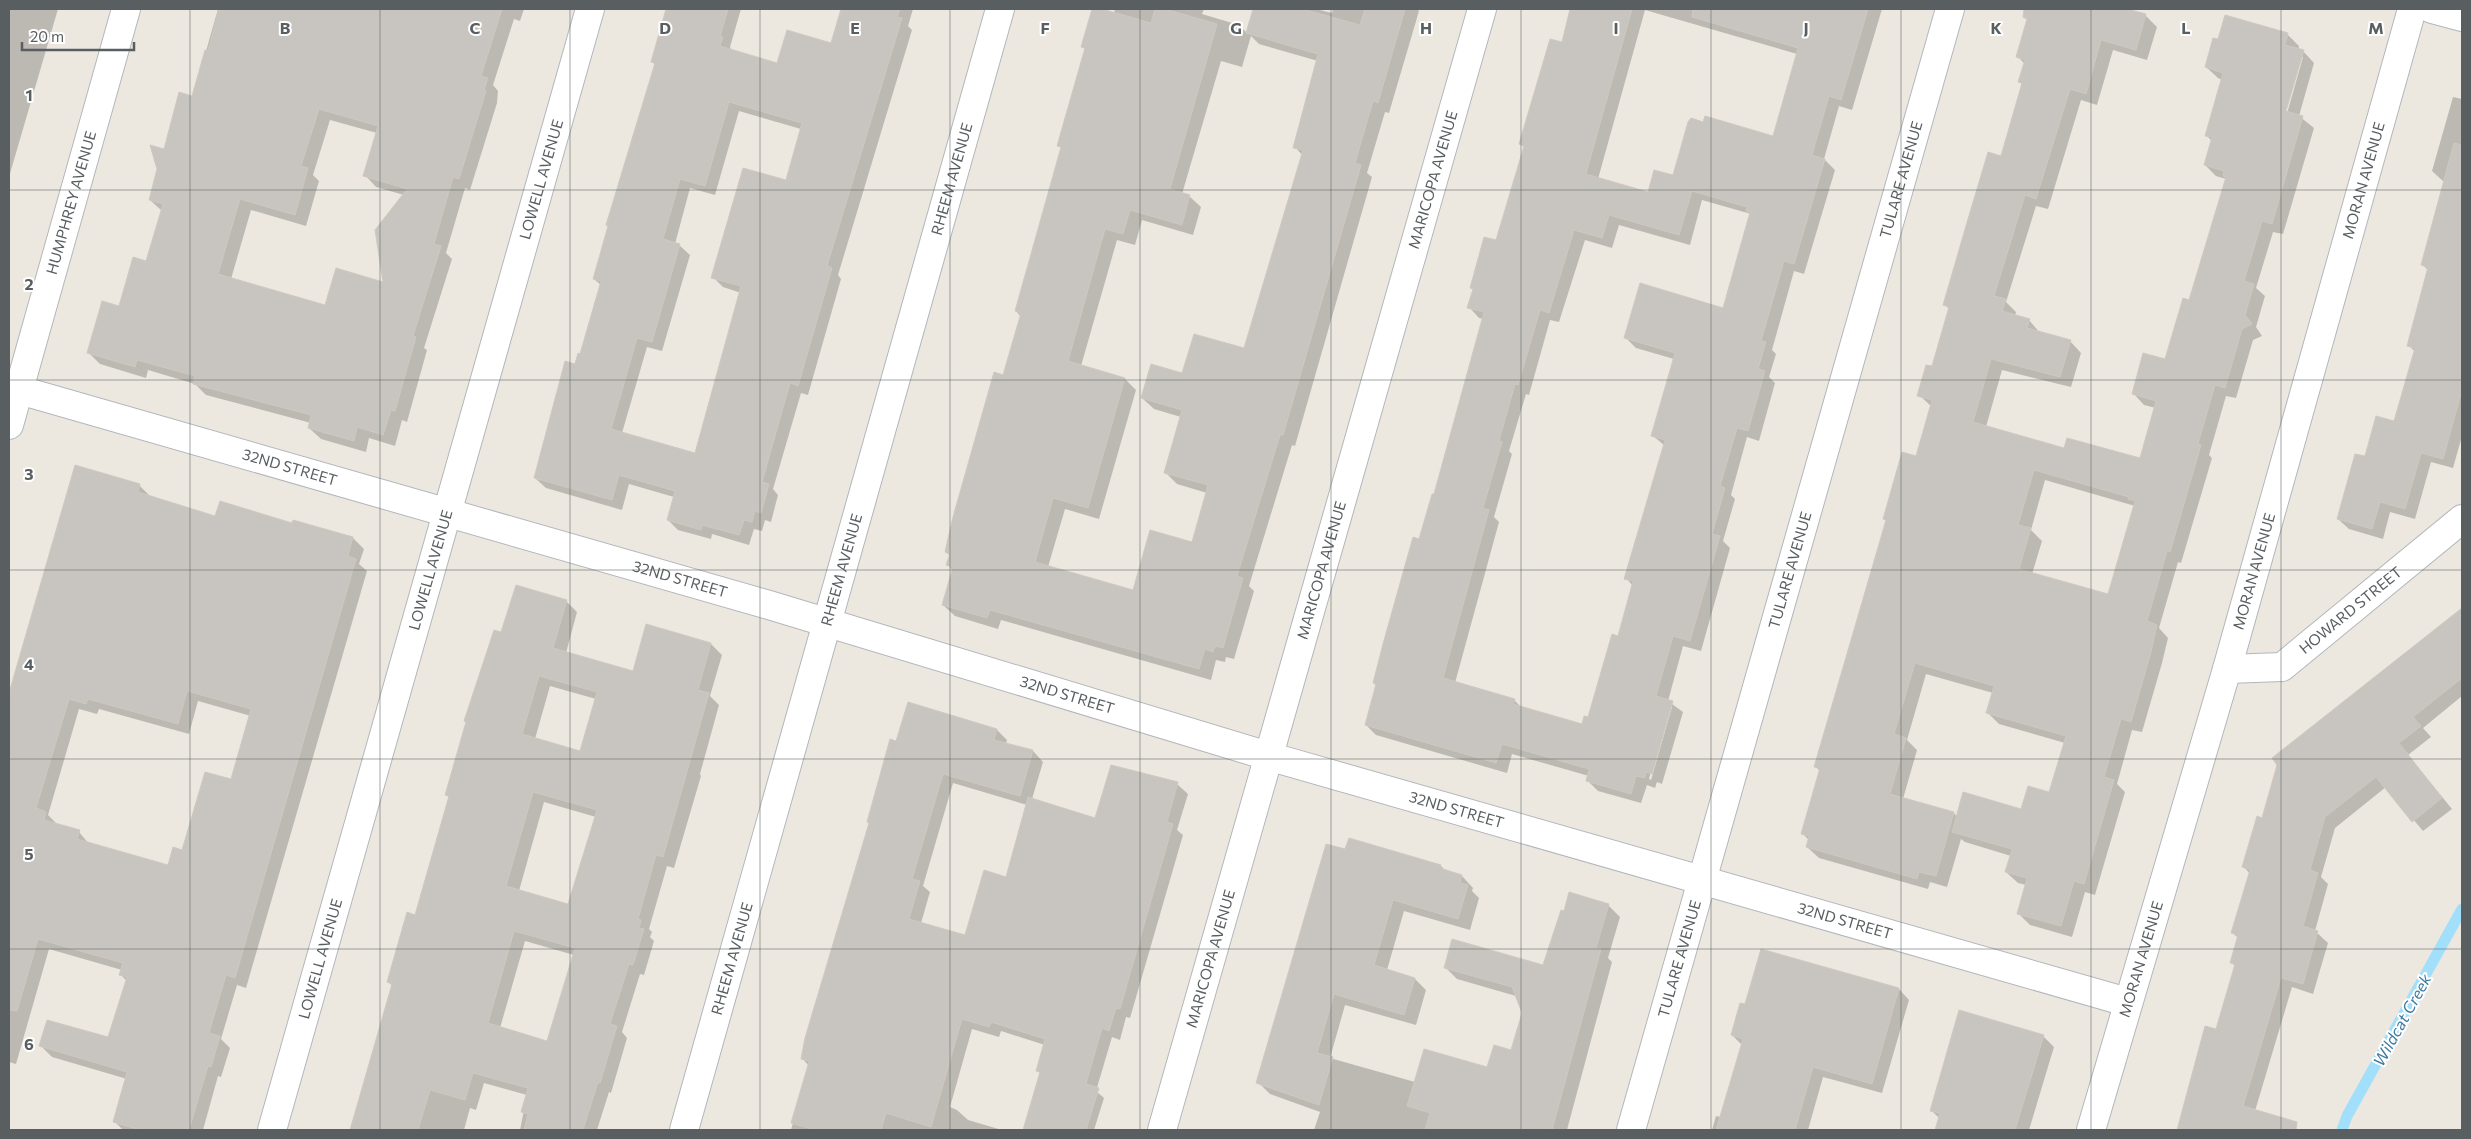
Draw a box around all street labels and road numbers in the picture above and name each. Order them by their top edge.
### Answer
street label: MARICOPA AVENUE [1404,108,1461,251]
street label: LOWELL AVENUE [515,117,566,241]
street label: TULARE AVENUE [1875,119,1926,240]
street label: RHEEM AVENUE [927,120,976,237]
street label: MORAN AVENUE [2338,120,2388,241]
street label: HUMPHREY AVENUE [42,128,99,276]
street label: 32ND STREET [240,444,340,489]
street label: MARICOPA AVENUE [1293,499,1349,641]
street label: LOWELL AVENUE [404,508,456,632]
street label: TULARE AVENUE [1764,509,1815,631]
street label: RHEEM AVENUE [817,511,865,628]
street label: MORAN AVENUE [2228,511,2278,632]
street label: 32ND STREET [631,556,730,601]
street label: HOWARD STREET [2295,562,2405,657]
street label: 32ND STREET [1018,671,1117,717]
street label: 32ND STREET [1407,787,1507,831]
street label: MARICOPA AVENUE [1182,887,1238,1030]
street label: LOWELL AVENUE [294,896,345,1021]
street label: TULARE AVENUE [1654,898,1704,1019]
street label: 32ND STREET [1796,898,1895,942]
street label: MORAN AVENUE [2115,898,2166,1019]
street label: RHEEM AVENUE [707,900,756,1017]

